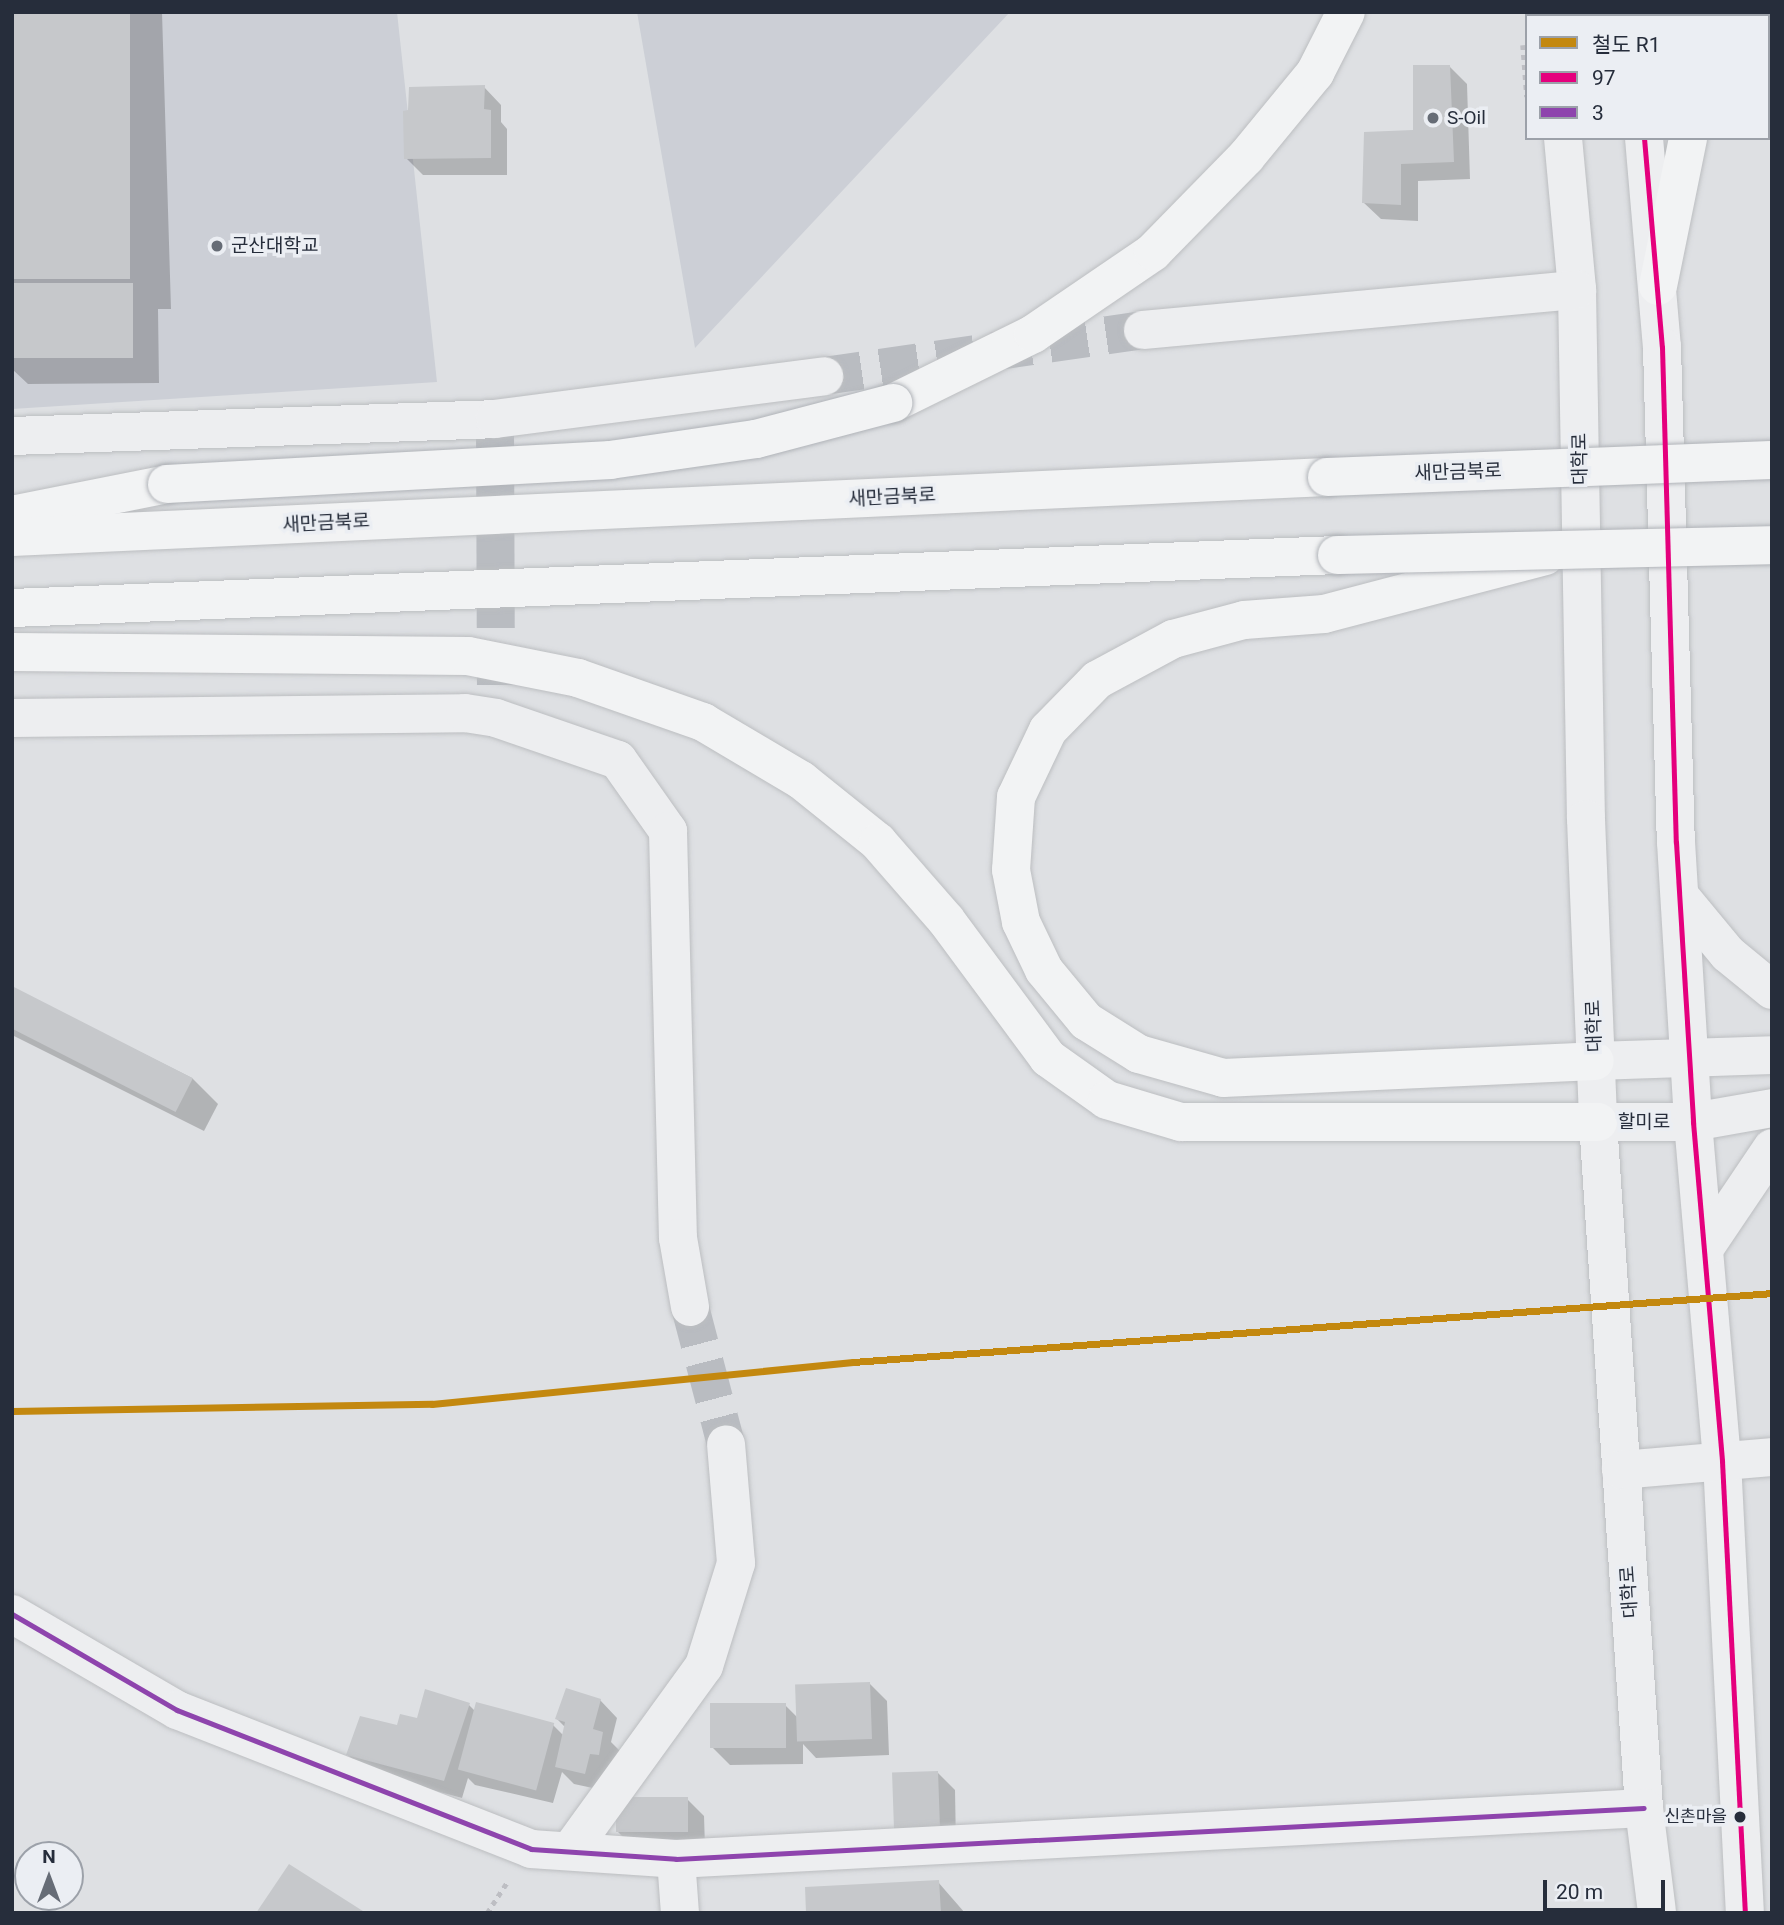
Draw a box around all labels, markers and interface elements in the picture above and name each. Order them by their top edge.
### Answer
legend [1525,14,1770,140]
text: 철도 R1 [1592,33,1661,57]
text: 97 [1592,66,1616,90]
text: 3 [1592,101,1604,125]
place label: S-Oil [1447,107,1486,129]
marker: S-Oil [1425,110,1441,126]
place label: 군산대학교 [231,235,318,257]
marker: 군산대학교 [209,238,225,254]
street label: 대학로 [1568,433,1592,485]
street label: 새만금북로 [1414,459,1502,485]
street label: 새만금북로 [848,483,936,511]
street label: 새만금북로 [282,509,370,537]
street label: 대학로 [1582,999,1606,1053]
street label: 할미로 [1618,1111,1670,1133]
street label: 대학로 [1616,1565,1642,1619]
place label: 신촌마을 [1664,1807,1727,1827]
marker: 신촌마을 [1733,1810,1747,1824]
north arrow [14,1841,84,1911]
text: N [42,1845,56,1868]
scale bar [1546,1866,1668,1910]
text: 20 m [1556,1880,1603,1904]

